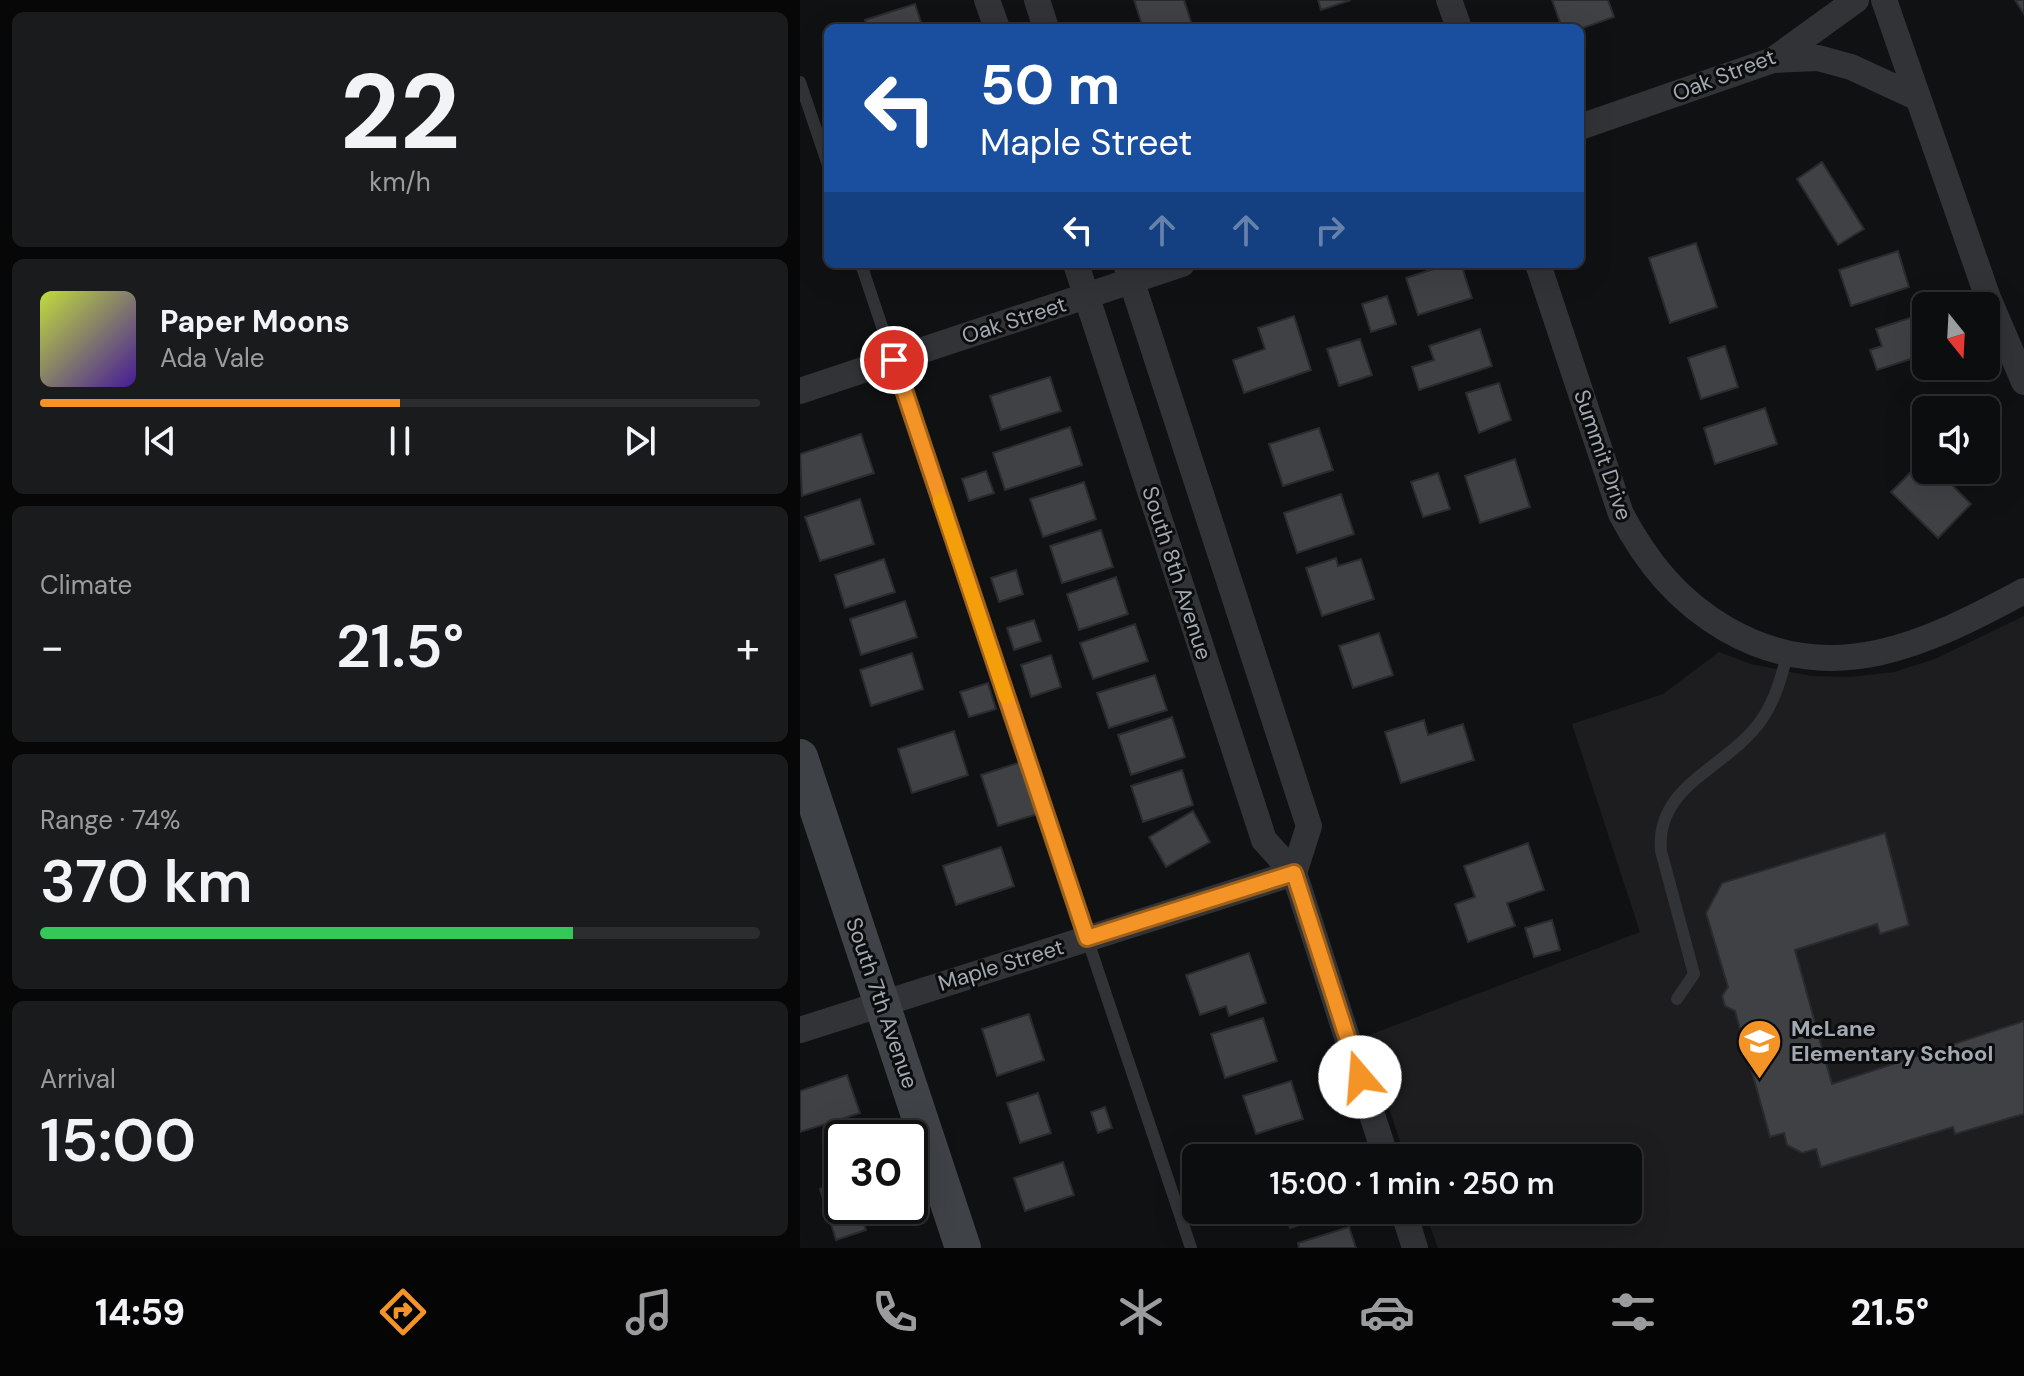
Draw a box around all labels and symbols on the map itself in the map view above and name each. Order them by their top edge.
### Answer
street label: Oak Street [1668,42,1780,108]
street label: Oak Street [958,289,1070,351]
north arrow [1912,292,2000,380]
pin [860,326,928,394]
street label: Summit Drive [1567,386,1639,524]
street label: South 8th Avenue [1135,483,1219,663]
street label: South 7th Avenue [839,914,925,1092]
street label: Maple Street [935,932,1067,998]
place label: McLane Elementary School [1791,1014,1993,1068]
school or university icon: McLane Elementary School [1736,1017,1784,1080]
position arrow [1318,1035,1402,1119]
speed limit sign: 30 [824,1120,928,1224]

